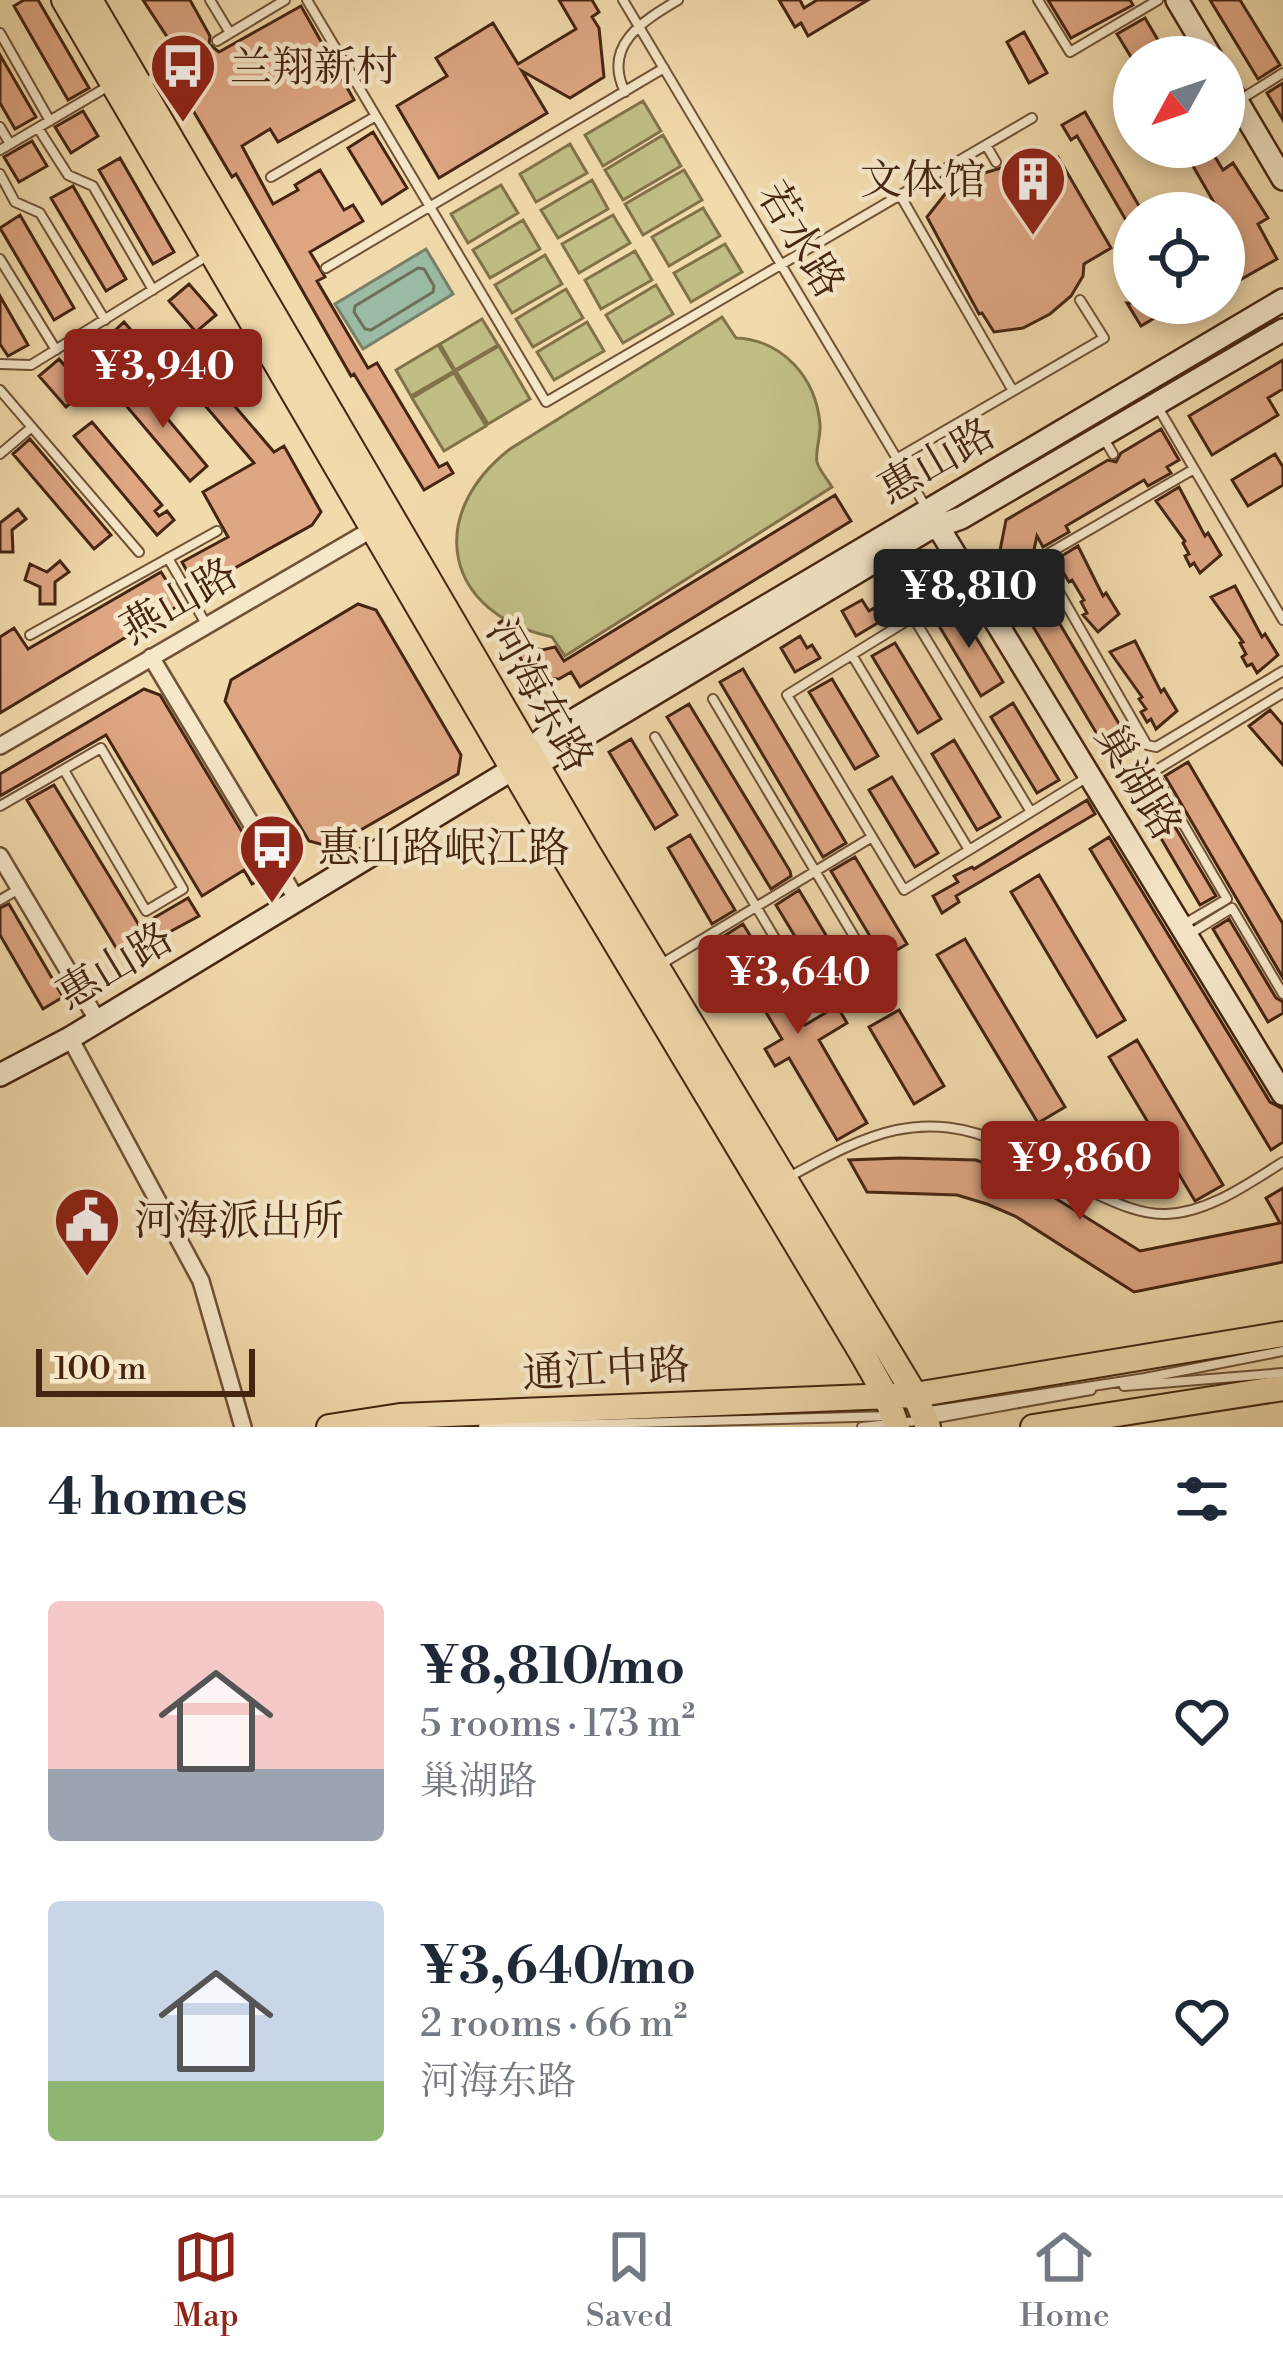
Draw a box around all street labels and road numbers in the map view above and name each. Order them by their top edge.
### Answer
street label: 若水路 [745,173,855,308]
street label: 惠山路 [869,408,1005,517]
street label: 燕山路 [111,548,247,657]
street label: 河海东路 [474,610,604,782]
street label: 巢湖路 [1082,715,1192,850]
street label: 惠山路 [48,912,183,1022]
street label: 通江中路 [521,1340,691,1401]

